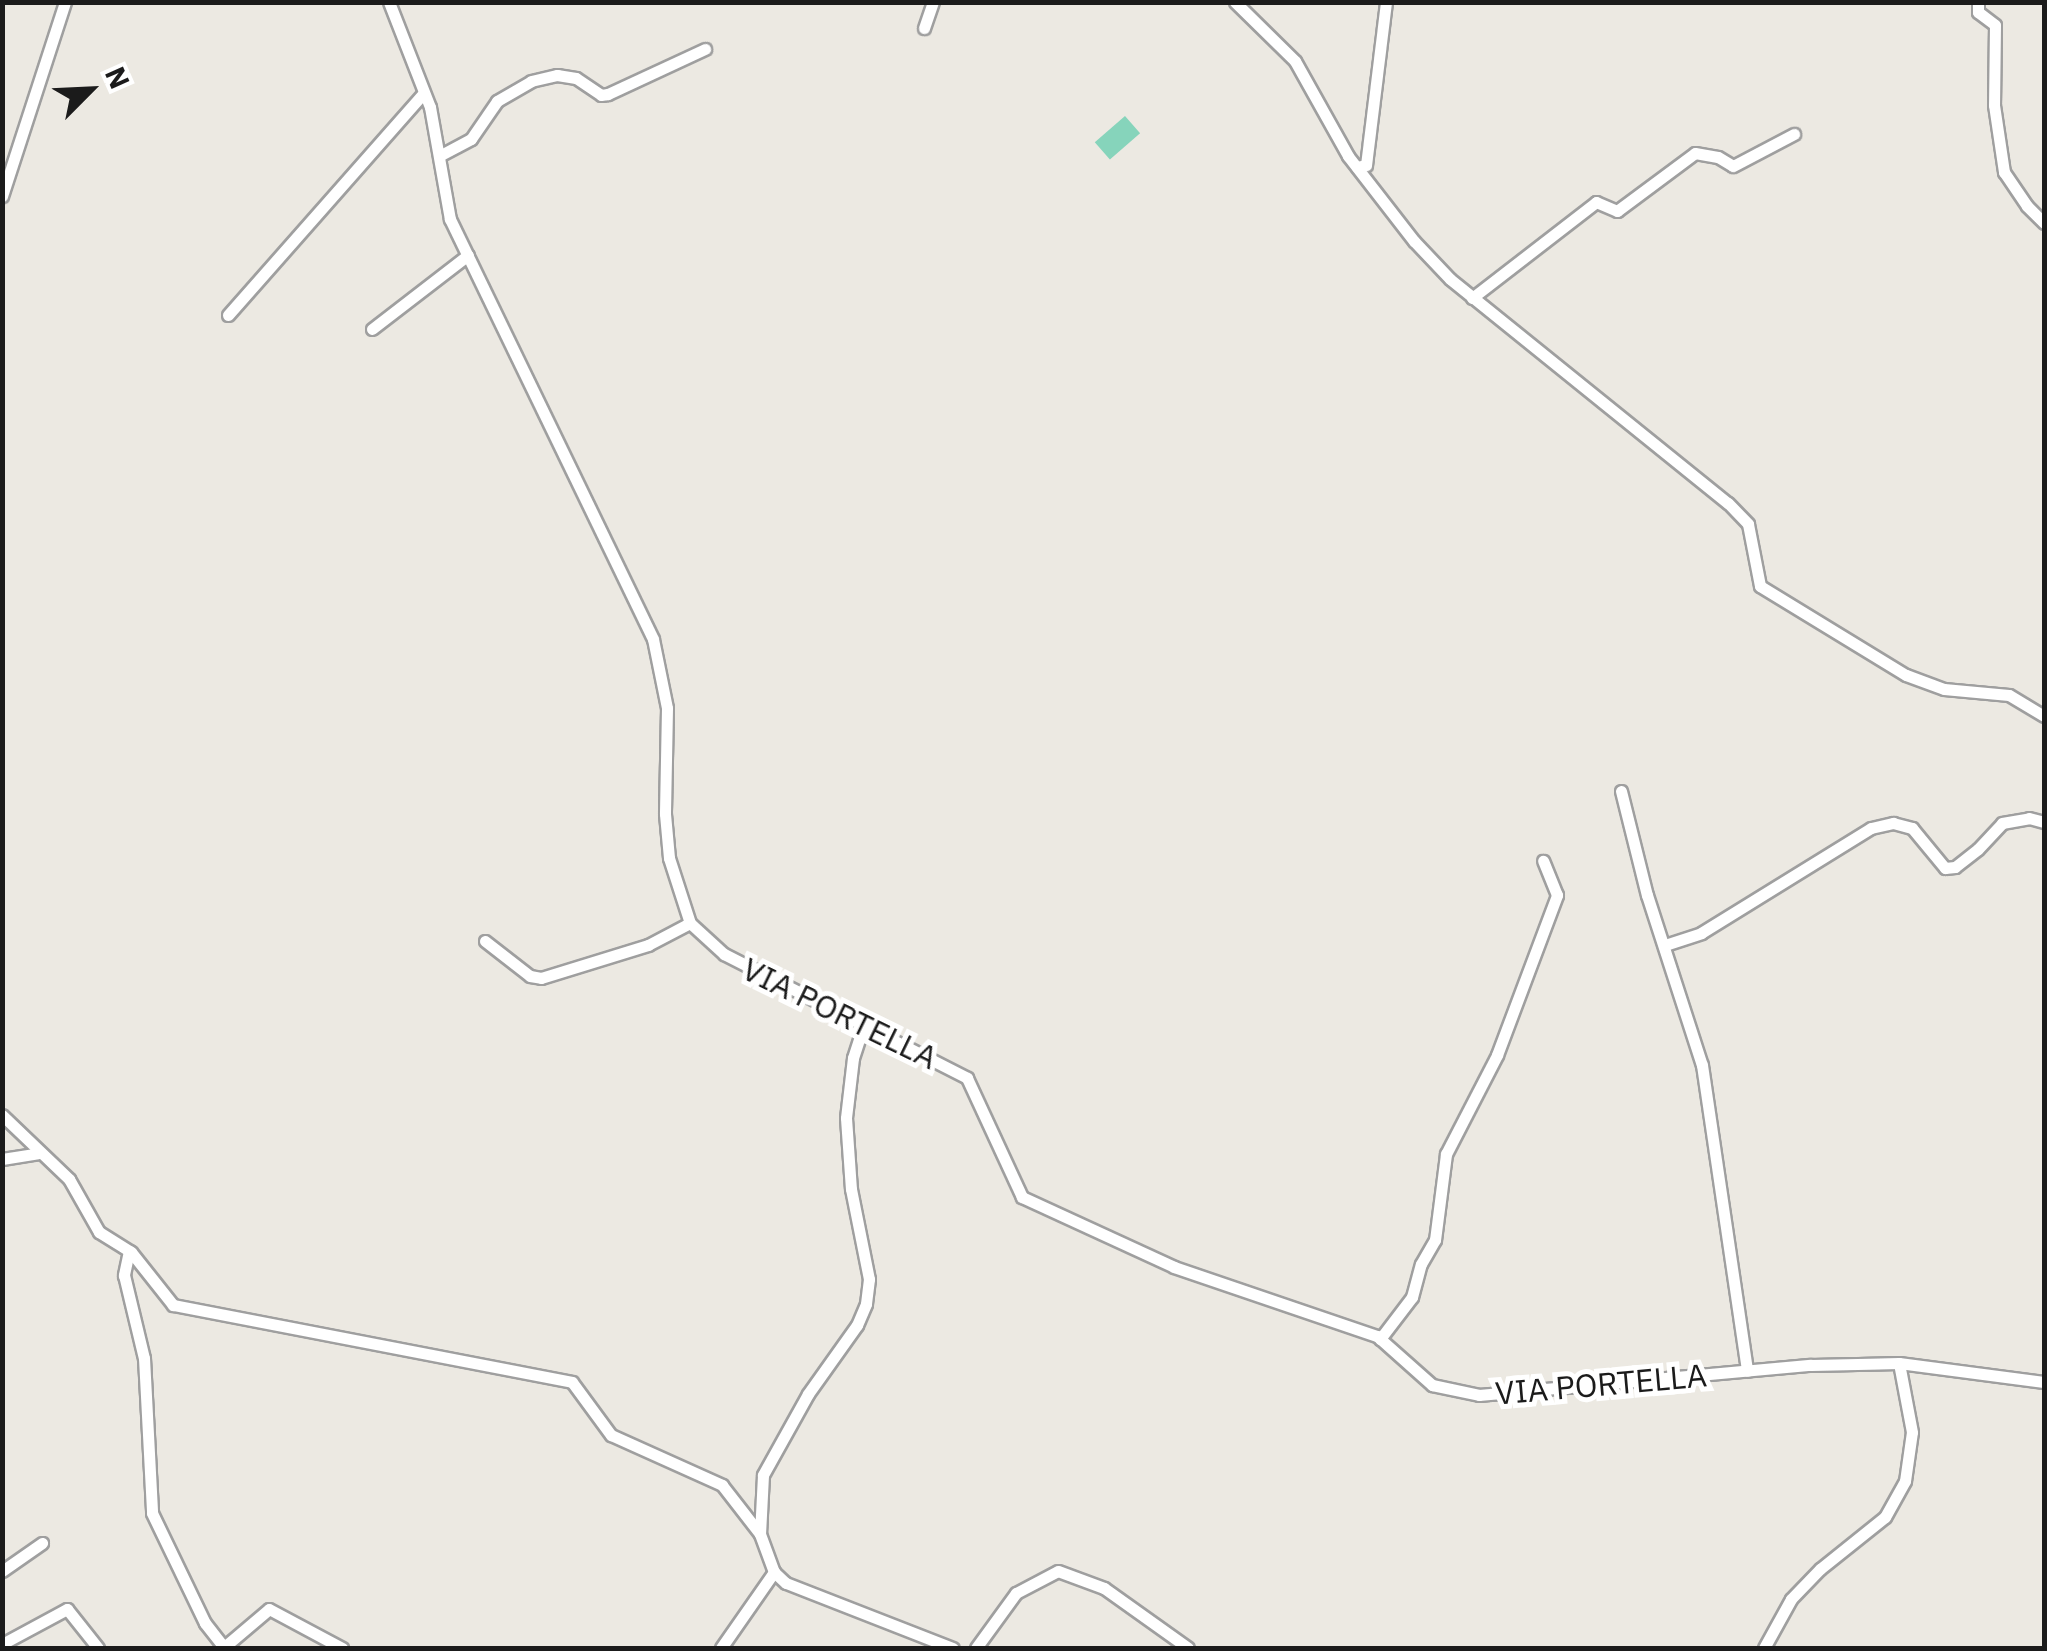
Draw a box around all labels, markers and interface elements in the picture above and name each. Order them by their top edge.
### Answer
north arrow [40,40,140,140]
text: N [97,61,139,94]
street label: VIA PORTELLA [736,949,944,1077]
street label: VIA PORTELLA [1494,1356,1708,1412]

